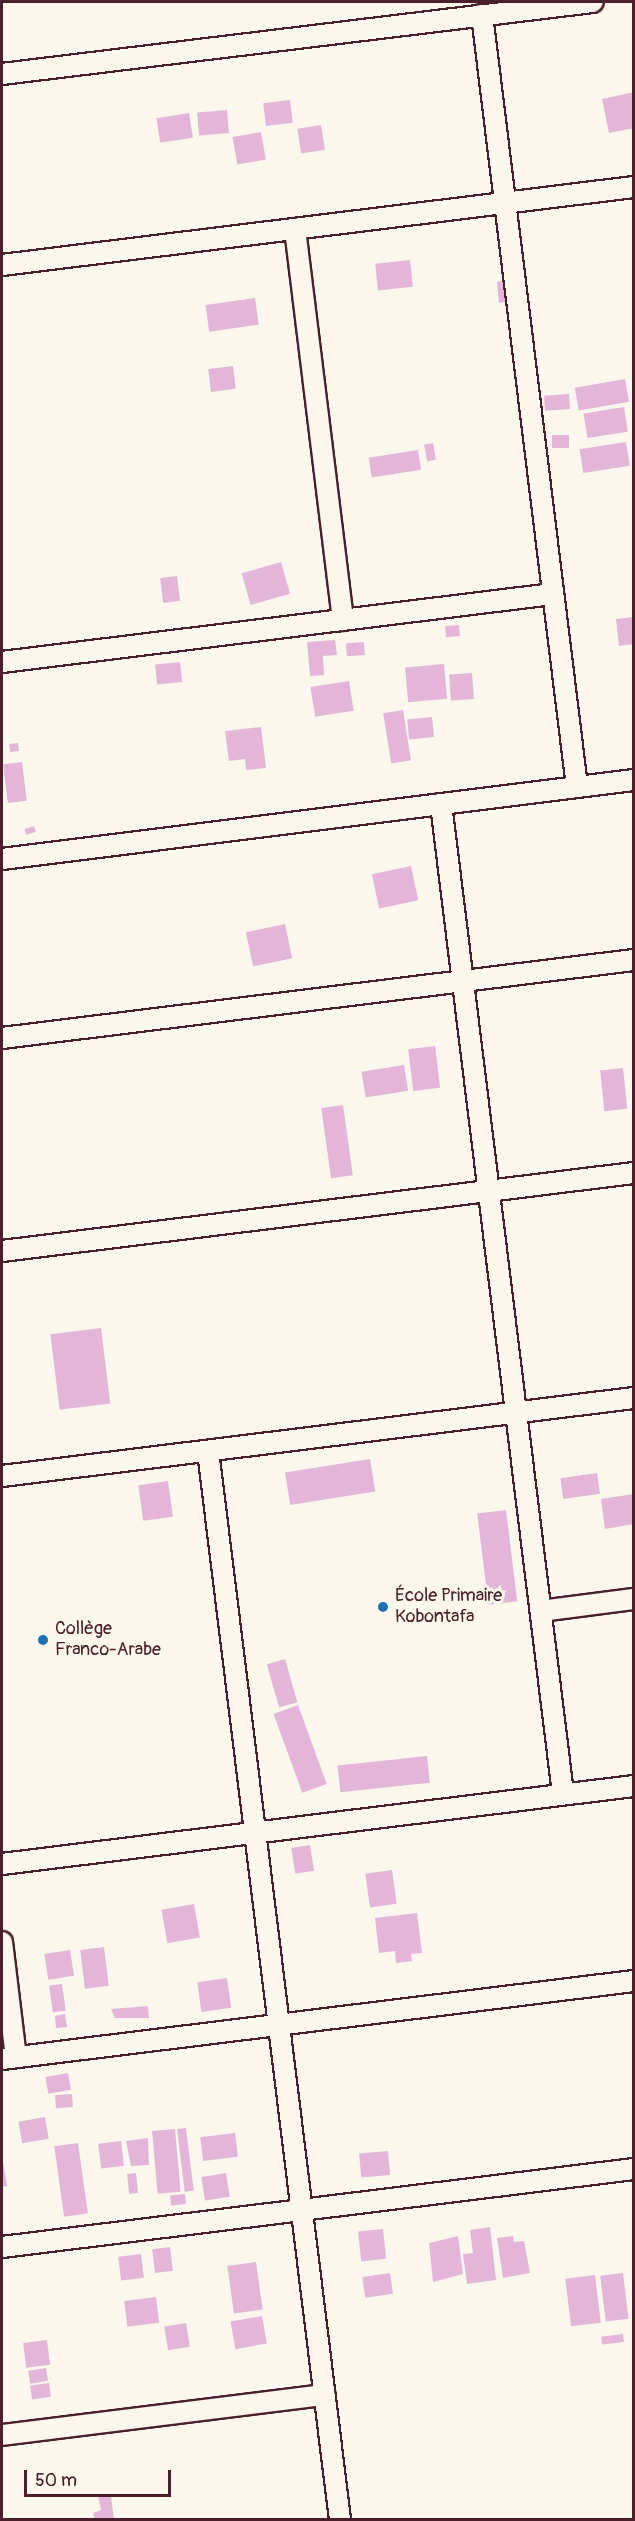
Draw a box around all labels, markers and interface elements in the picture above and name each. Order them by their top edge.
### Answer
place label: École Primaire Kobontafa [395,1586,502,1628]
marker: École Primaire Kobontafa [376,1600,390,1614]
place label: Collège Franco-Arabe [55,1619,161,1662]
marker: Collège Franco-Arabe [36,1633,50,1647]
scale bar [27,2458,174,2496]
text: 50 m [35,2469,77,2492]

